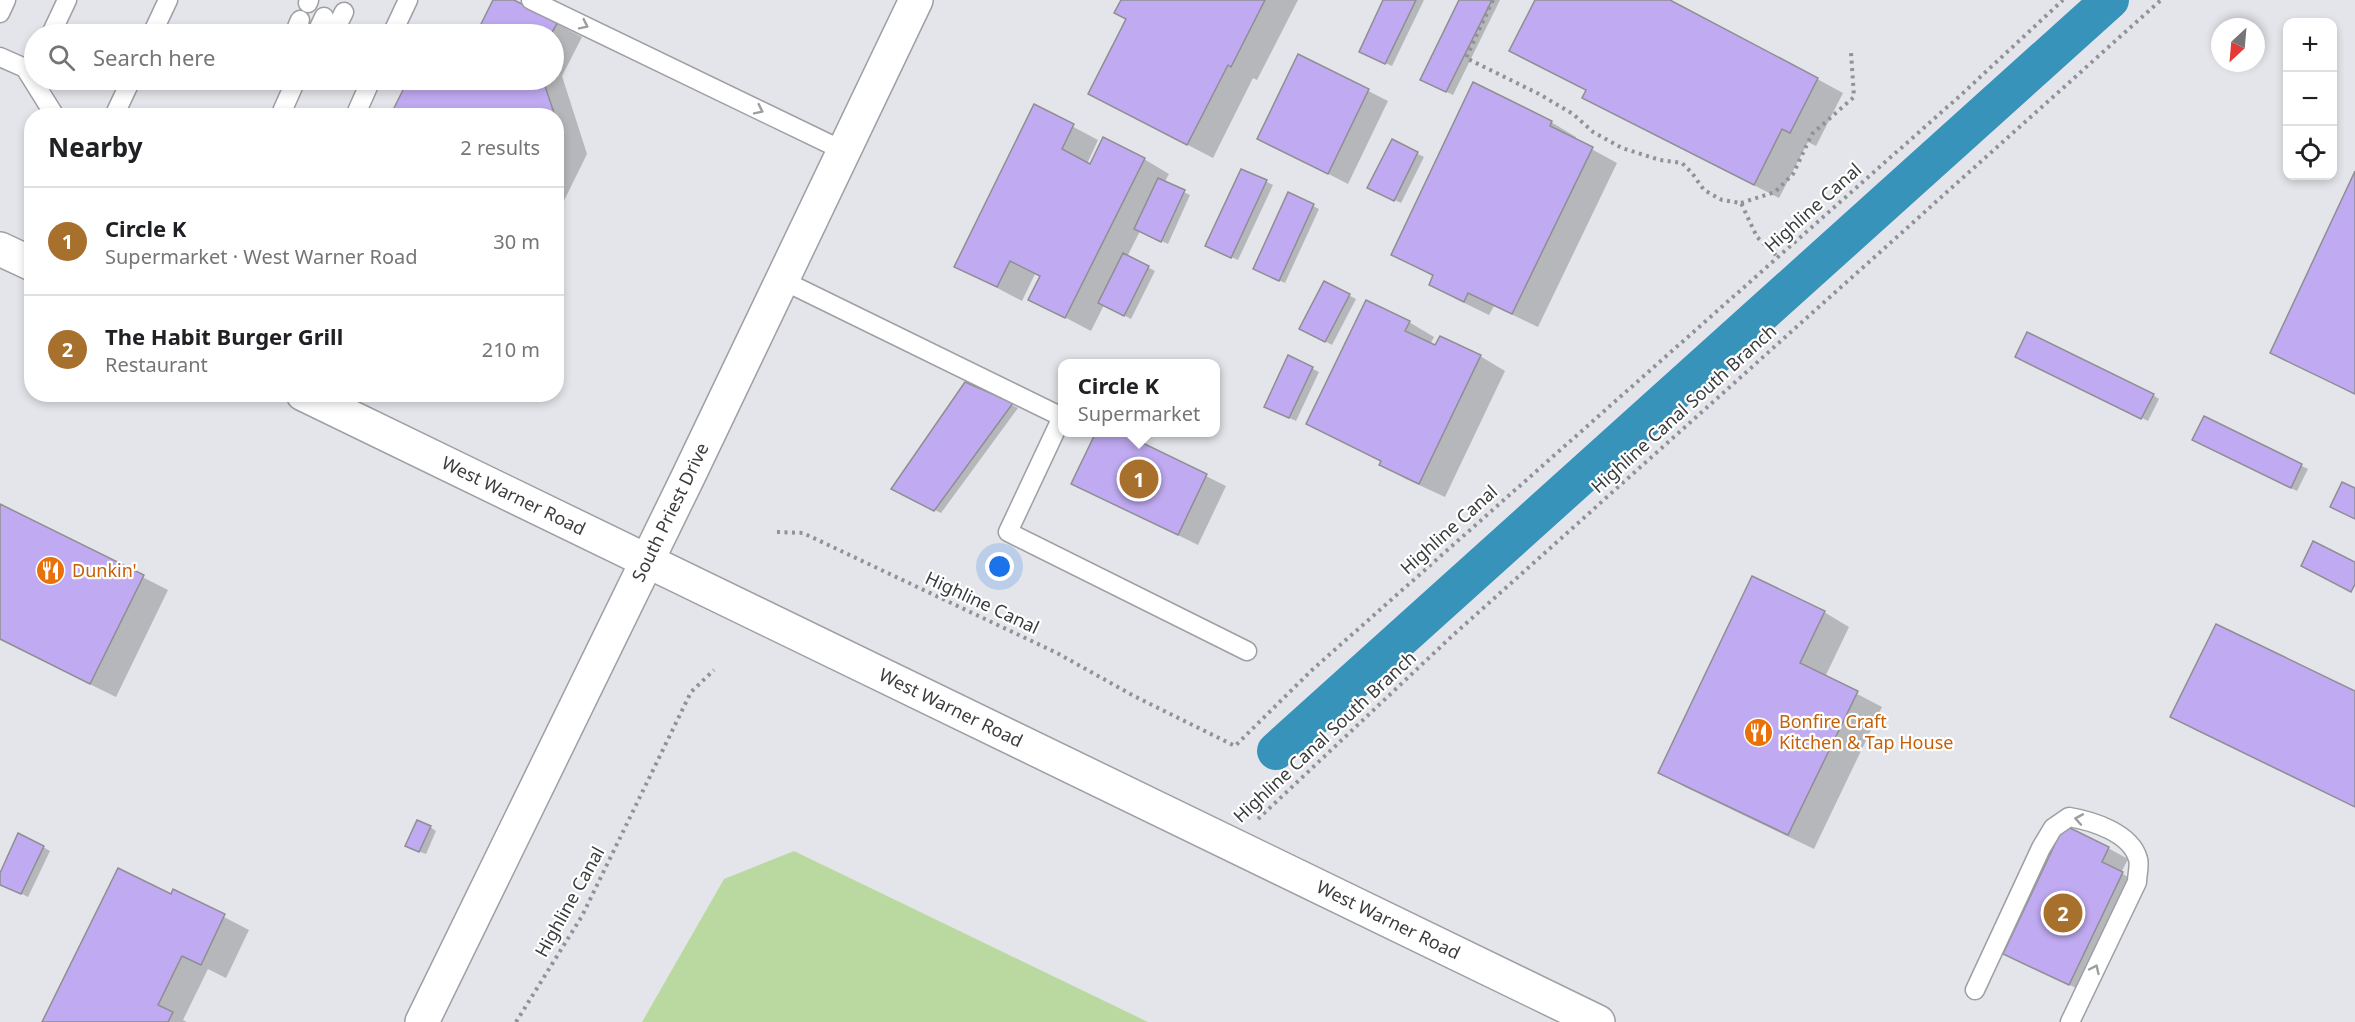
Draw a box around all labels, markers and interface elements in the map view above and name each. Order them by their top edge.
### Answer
one-way arrow [577,18,588,30]
north arrow [2211,18,2265,72]
map controls [2283,18,2337,180]
button: + [2283,18,2337,72]
search box [24,24,564,90]
icon: search [45,41,78,74]
text: Search here [93,42,215,72]
button: − [2283,72,2337,126]
one-way arrow [753,103,764,115]
button: locate [2283,126,2337,180]
text: Nearby [48,129,143,165]
text: 2 results [460,134,540,161]
street label: Highline Canal [1759,157,1866,257]
text: Circle K [105,213,186,243]
text: 1 [62,228,73,255]
text: 30 m [493,228,540,255]
text: Supermarket · West Warner Road [105,243,418,270]
street label: Highline Canal South Branch [1586,319,1781,498]
text: The Habit Burger Grill [105,321,343,351]
text: 2 [62,336,73,363]
text: 210 m [482,336,540,363]
text: Restaurant [105,351,208,378]
popup [1058,359,1220,437]
text: Circle K [1078,370,1159,400]
text: Supermarket [1078,400,1200,427]
street label: South Priest Drive [626,439,714,585]
street label: West Warner Road [438,450,590,540]
pin: 1 [1120,456,1158,502]
street label: Highline Canal [1395,479,1502,579]
your location [985,552,1014,581]
restaurant icon: Dunkin' [35,555,67,587]
place label: Dunkin' [72,558,137,582]
street label: Highline Canal [922,565,1043,639]
street label: Highline Canal South Branch [1228,645,1421,827]
street label: West Warner Road [875,662,1027,752]
place label: Bonfire Craft Kitchen & Tap House [1779,709,1953,754]
restaurant icon: Bonfire Craft Kitchen & Tap House [1742,716,1774,748]
one-way arrow [2074,813,2084,826]
street label: Highline Canal [529,842,609,961]
street label: West Warner Road [1313,874,1464,964]
pin: 2 [2044,890,2082,936]
one-way arrow [2088,965,2100,976]

